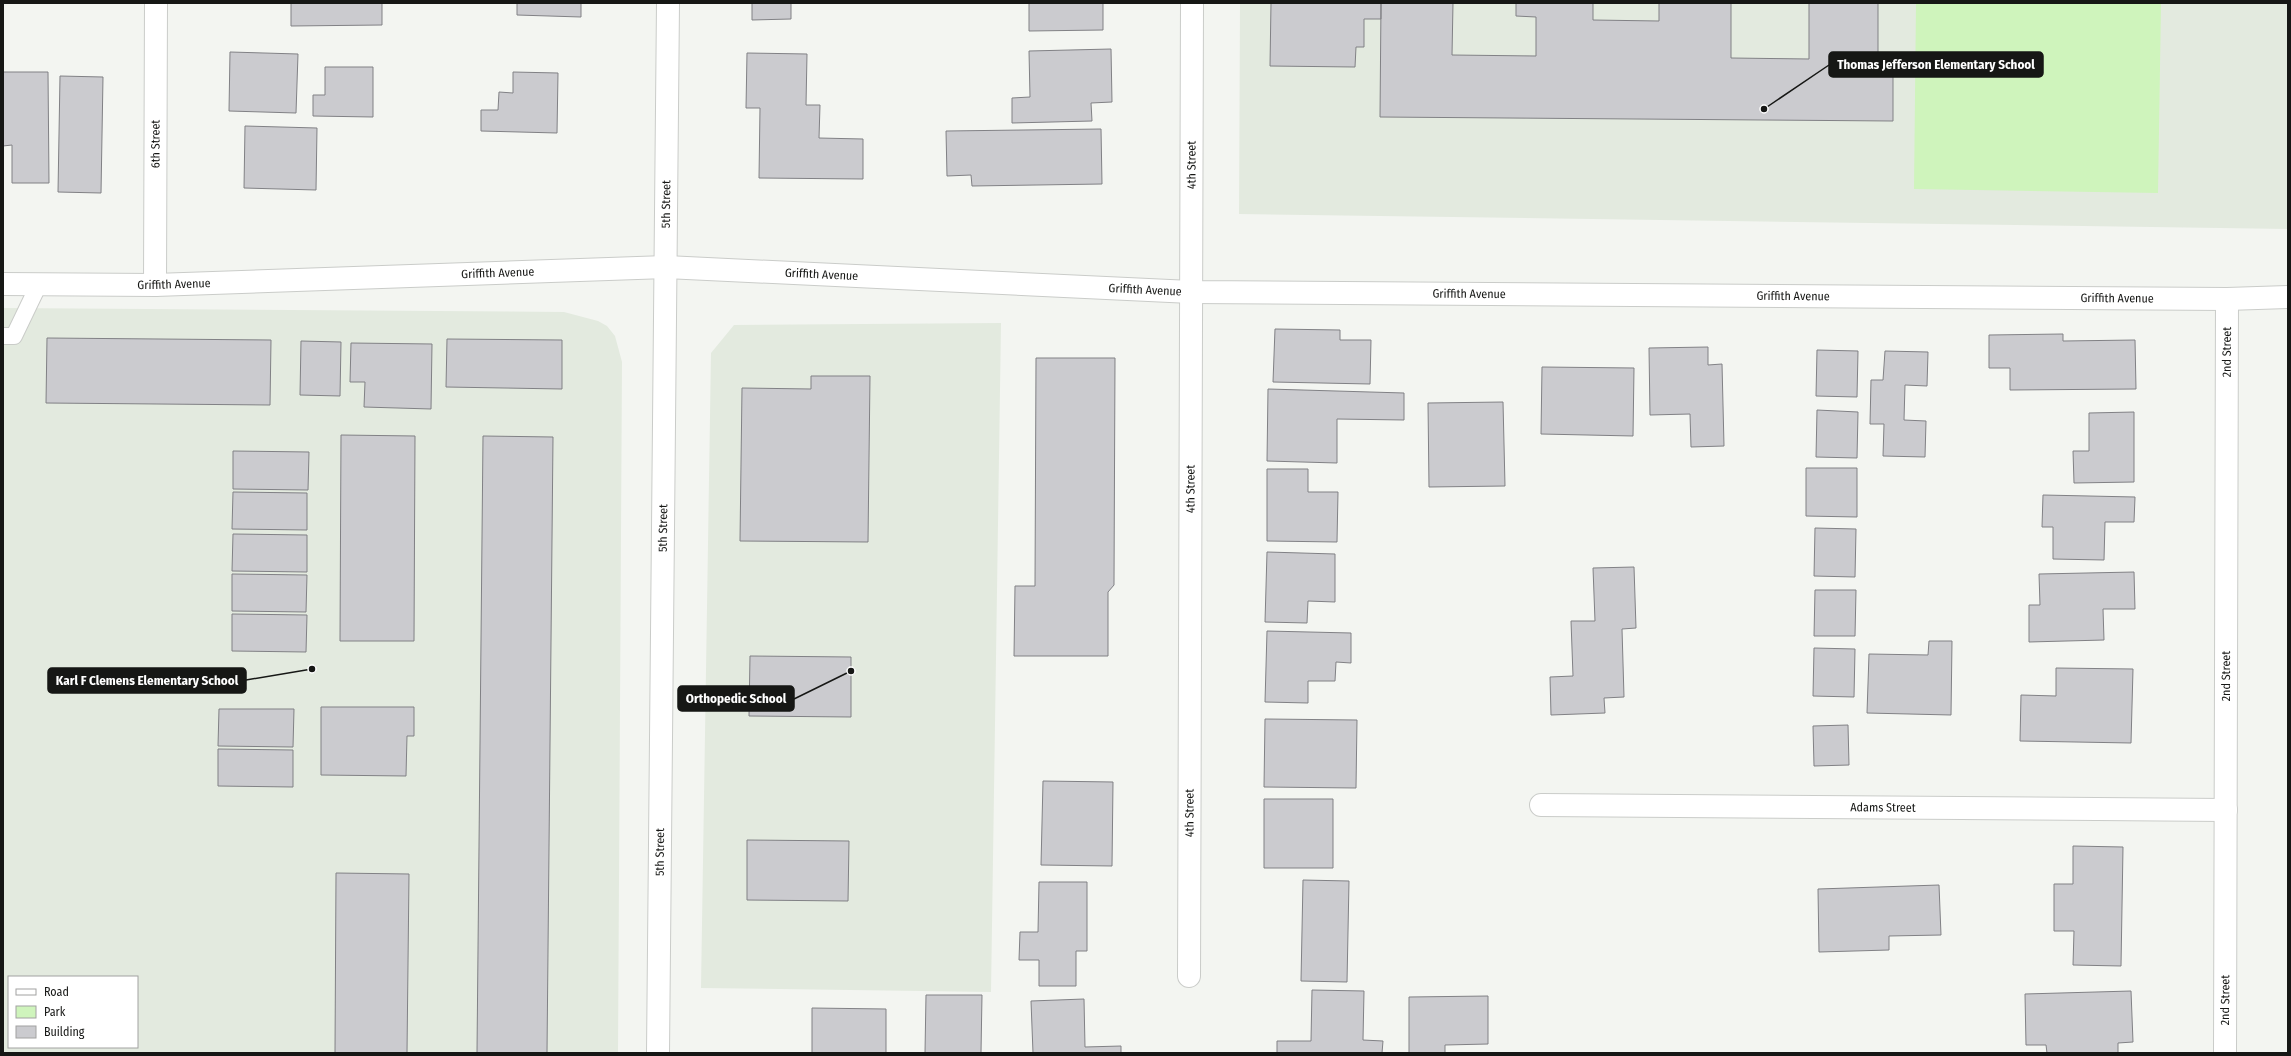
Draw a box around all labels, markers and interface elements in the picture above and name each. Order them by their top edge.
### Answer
callout: Thomas Jefferson Elementary School [1829,52,2043,77]
text: Thomas Jefferson Elementary School [1837,57,2035,72]
street label: 6th Street [148,120,163,168]
street label: 4th Street [1184,141,1199,189]
street label: 5th Street [659,180,673,228]
street label: Griffith Avenue [461,265,535,281]
street label: Griffith Avenue [785,266,858,283]
street label: Griffith Avenue [137,276,211,292]
street label: Griffith Avenue [1108,281,1182,299]
street label: Griffith Avenue [1432,287,1506,301]
street label: Griffith Avenue [1756,289,1830,303]
street label: Griffith Avenue [2080,291,2154,306]
street label: 2nd Street [2220,327,2234,377]
street label: 4th Street [1183,465,1198,513]
street label: 5th Street [656,504,670,552]
street label: 2nd Street [2219,651,2233,701]
callout: Karl F Clemens Elementary School [48,668,246,693]
text: Karl F Clemens Elementary School [56,673,239,688]
callout: Orthopedic School [678,686,794,711]
text: Orthopedic School [686,691,787,706]
street label: 4th Street [1182,789,1197,837]
street label: Adams Street [1850,800,1916,815]
street label: 5th Street [653,828,667,876]
street label: 2nd Street [2218,975,2232,1025]
legend [8,976,138,1048]
text: Road [44,985,69,999]
text: Park [44,1005,66,1019]
text: Building [44,1025,85,1039]

